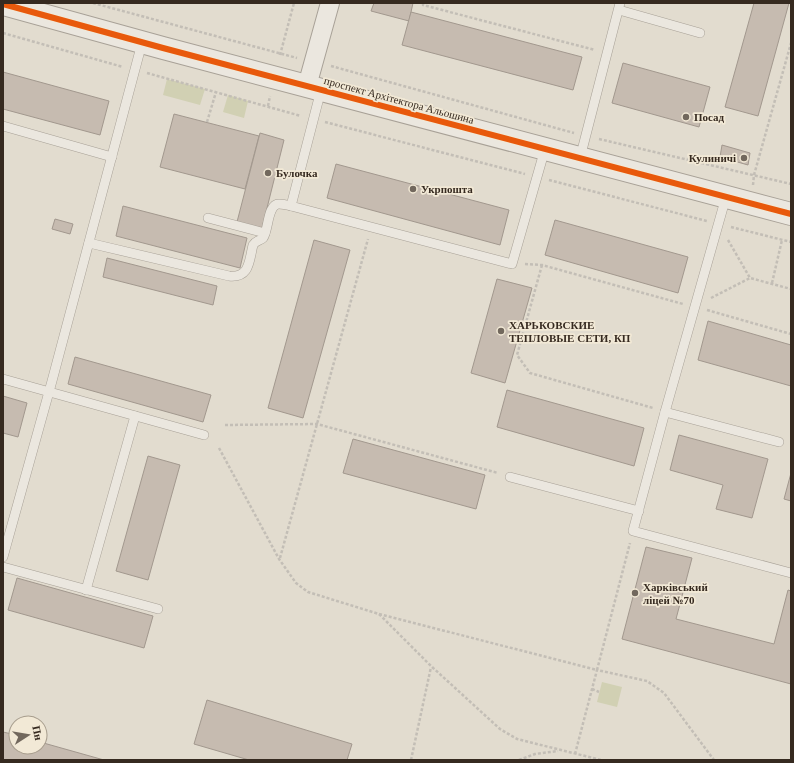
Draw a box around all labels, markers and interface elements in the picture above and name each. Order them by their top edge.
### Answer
street label: проспект Архітектора Альошина [323,74,475,126]
place label: Посад [694,111,725,123]
marker: Посад [681,112,691,122]
place label: Кулиничі [689,152,736,164]
marker: Кулиничі [739,153,749,163]
place label: Булочка [276,167,318,179]
marker: Булочка [263,168,273,178]
place label: Укрпошта [421,183,473,195]
marker: Укрпошта [408,184,418,194]
place label: ХАРЬКОВСКИЕ ТЕПЛОВЫЕ СЕТИ, КП [509,319,631,344]
marker: ХАРЬКОВСКИЕ ТЕПЛОВЫЕ СЕТИ, КП [496,326,506,336]
place label: Харківський ліцей №70 [643,581,708,606]
marker: Харківський ліцей №70 [630,588,640,598]
north arrow [8,715,48,755]
text: Пн [30,724,45,742]

